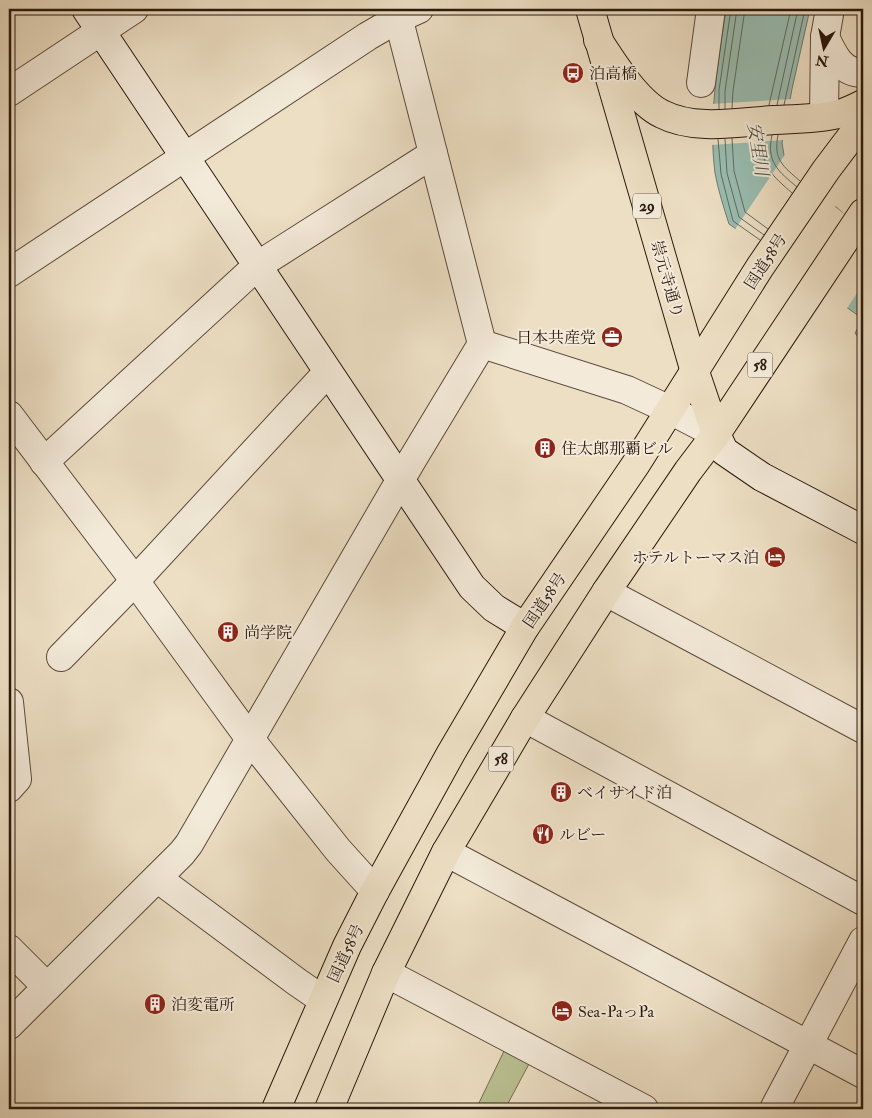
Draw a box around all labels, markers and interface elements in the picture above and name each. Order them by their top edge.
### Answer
north arrow [800,22,850,72]
text: N [814,51,831,70]
bus stop icon: 泊高橋 [561,61,585,85]
place label: 泊高橋 [589,64,637,84]
water label: 安里川 [742,121,773,180]
road number: 29 [633,194,661,218]
street label: 国道58号 [740,230,791,293]
street label: 崇元寺通り [646,238,688,320]
office icon: 日本共産党 [600,325,624,349]
place label: 日本共産党 [516,328,596,348]
road number: 58 [748,352,772,378]
building icon: 住太郎那覇ビル [533,436,557,460]
place label: 住太郎那覇ビル [561,439,673,459]
hotel icon: ホテルトーマス泊 [763,545,787,569]
place label: ホテルトーマス泊 [632,548,759,568]
street label: 国道58号 [519,569,571,632]
building icon: 尚学院 [216,620,240,644]
place label: 尚学院 [244,623,292,643]
road number: 58 [488,746,514,772]
building icon: ベイサイド泊 [549,780,573,804]
place label: ベイサイド泊 [577,783,672,803]
restaurant icon: ルビー [531,822,555,846]
place label: ルビー [559,825,606,845]
street label: 国道58号 [324,921,368,986]
building icon: 泊変電所 [143,992,167,1016]
place label: 泊変電所 [171,995,235,1015]
hotel icon: Sea-PaっPa [550,999,574,1023]
place label: Sea-PaっPa [578,1002,654,1022]

